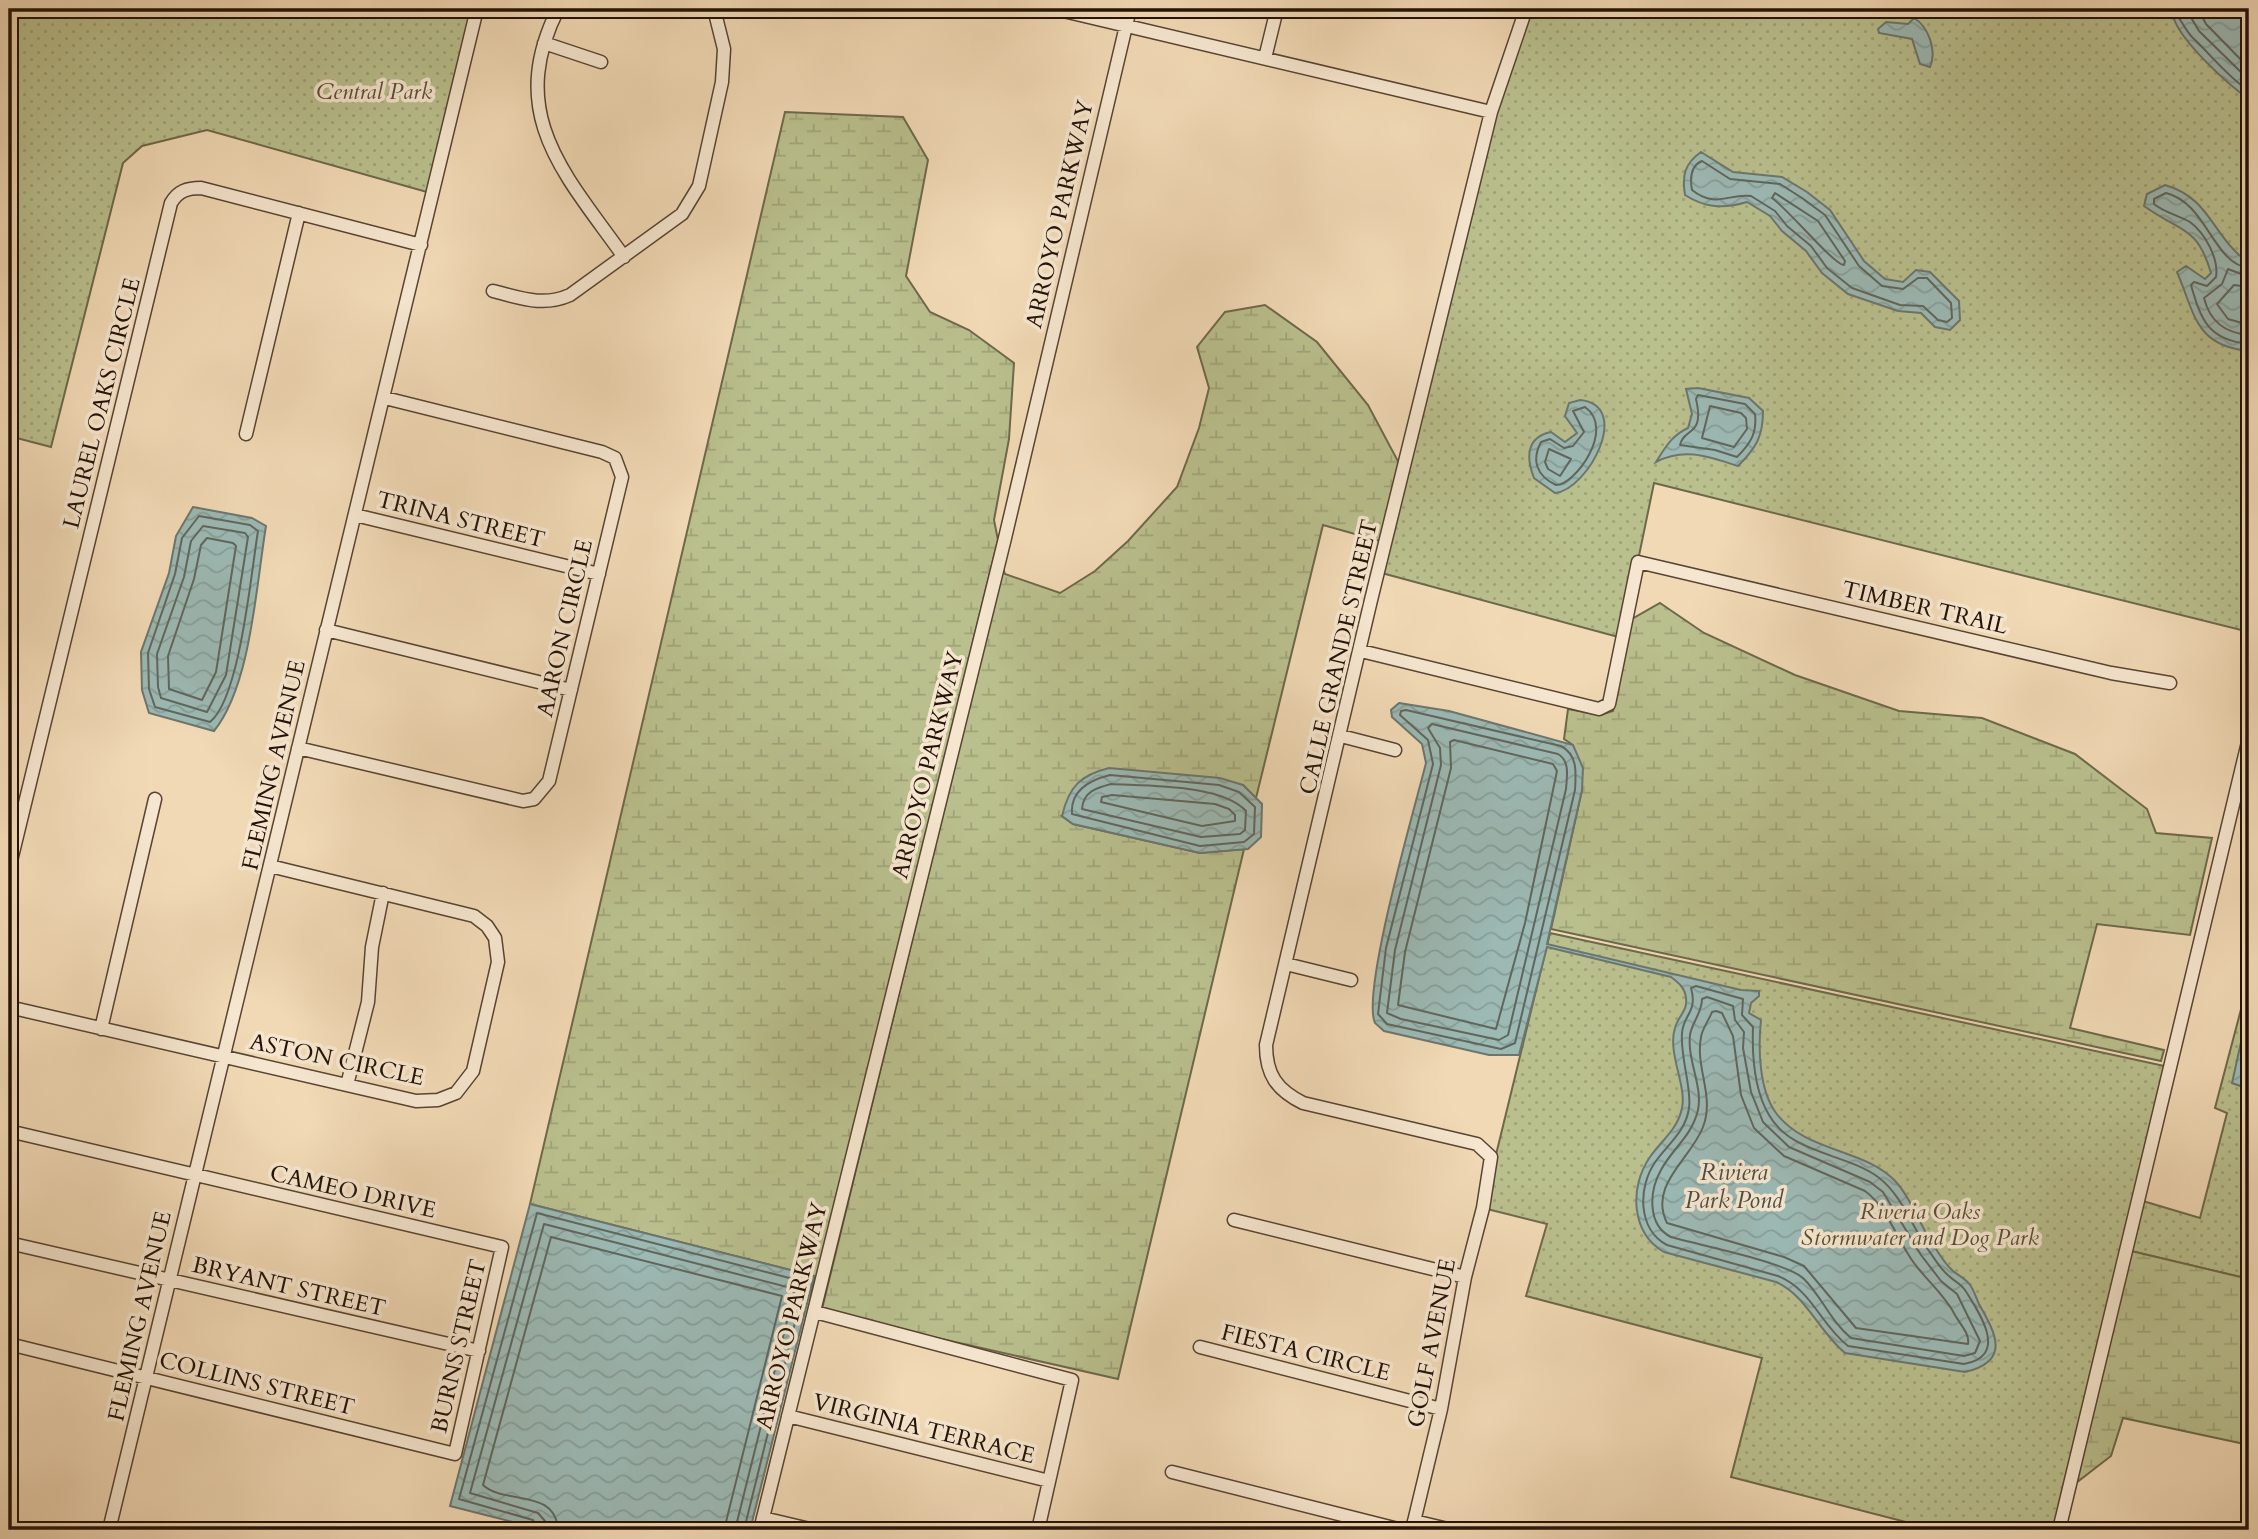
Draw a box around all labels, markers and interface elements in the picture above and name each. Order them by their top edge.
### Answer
park label: Central Park [316,76,433,107]
street label: ARROYO PARKWAY [1018,96,1101,331]
street label: LAUREL OAKS CIRCLE [55,274,148,532]
street label: TRINA STREET [373,484,548,555]
street label: CALLE GRANDE STREET [1292,517,1385,797]
street label: AARON CIRCLE [529,536,600,720]
street label: TIMBER TRAIL [1839,573,2011,642]
street label: ARROYO PARKWAY [884,647,971,882]
street label: FLEMING AVENUE [234,657,313,873]
street label: ASTON CIRCLE [247,1026,427,1093]
water label: Riviera Park Pond [1685,1156,1785,1217]
street label: CAMEO DRIVE [267,1157,439,1226]
park label: Riveria Oaks Stormwater and Dog Park [1801,1196,2040,1253]
street label: ARROYO PARKWAY [748,1198,835,1433]
street label: FLEMING AVENUE [100,1208,179,1424]
street label: BRYANT STREET [189,1249,389,1324]
street label: BURNS STREET [423,1256,494,1436]
street label: GOLF AVENUE [1400,1256,1463,1430]
street label: FIESTA CIRCLE [1218,1317,1394,1388]
street label: COLLINS STREET [156,1344,358,1423]
street label: VIRGINIA TERRACE [810,1386,1038,1471]

